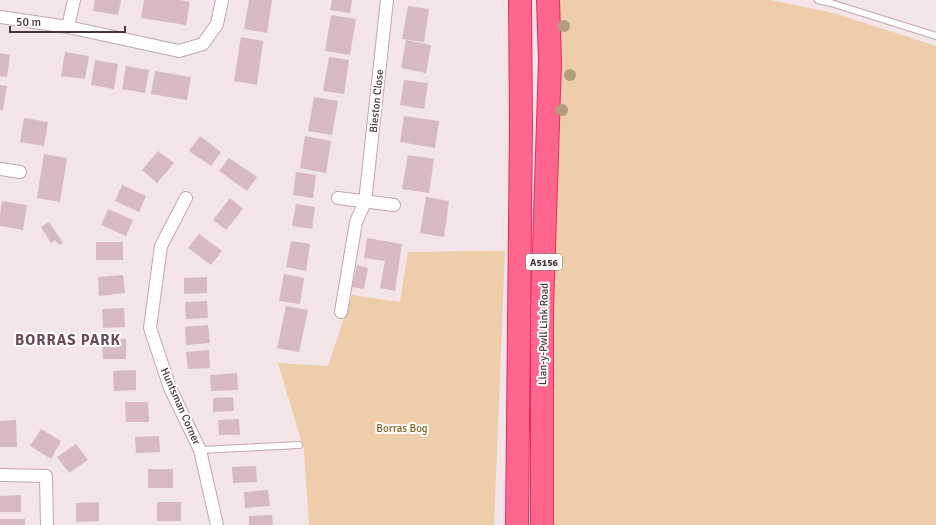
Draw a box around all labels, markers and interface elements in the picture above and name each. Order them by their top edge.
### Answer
scale bar [10,8,125,34]
text: 50 m [16,15,41,30]
street label: Bieston Close [367,69,386,133]
road number: A5156 [526,254,562,270]
street label: Llan-y-Pwll Link Road [536,283,551,385]
district label: BORRAS PARK [15,331,121,349]
street label: Huntsman Corner [158,366,203,447]
park label: Borras Bog [376,422,428,435]

